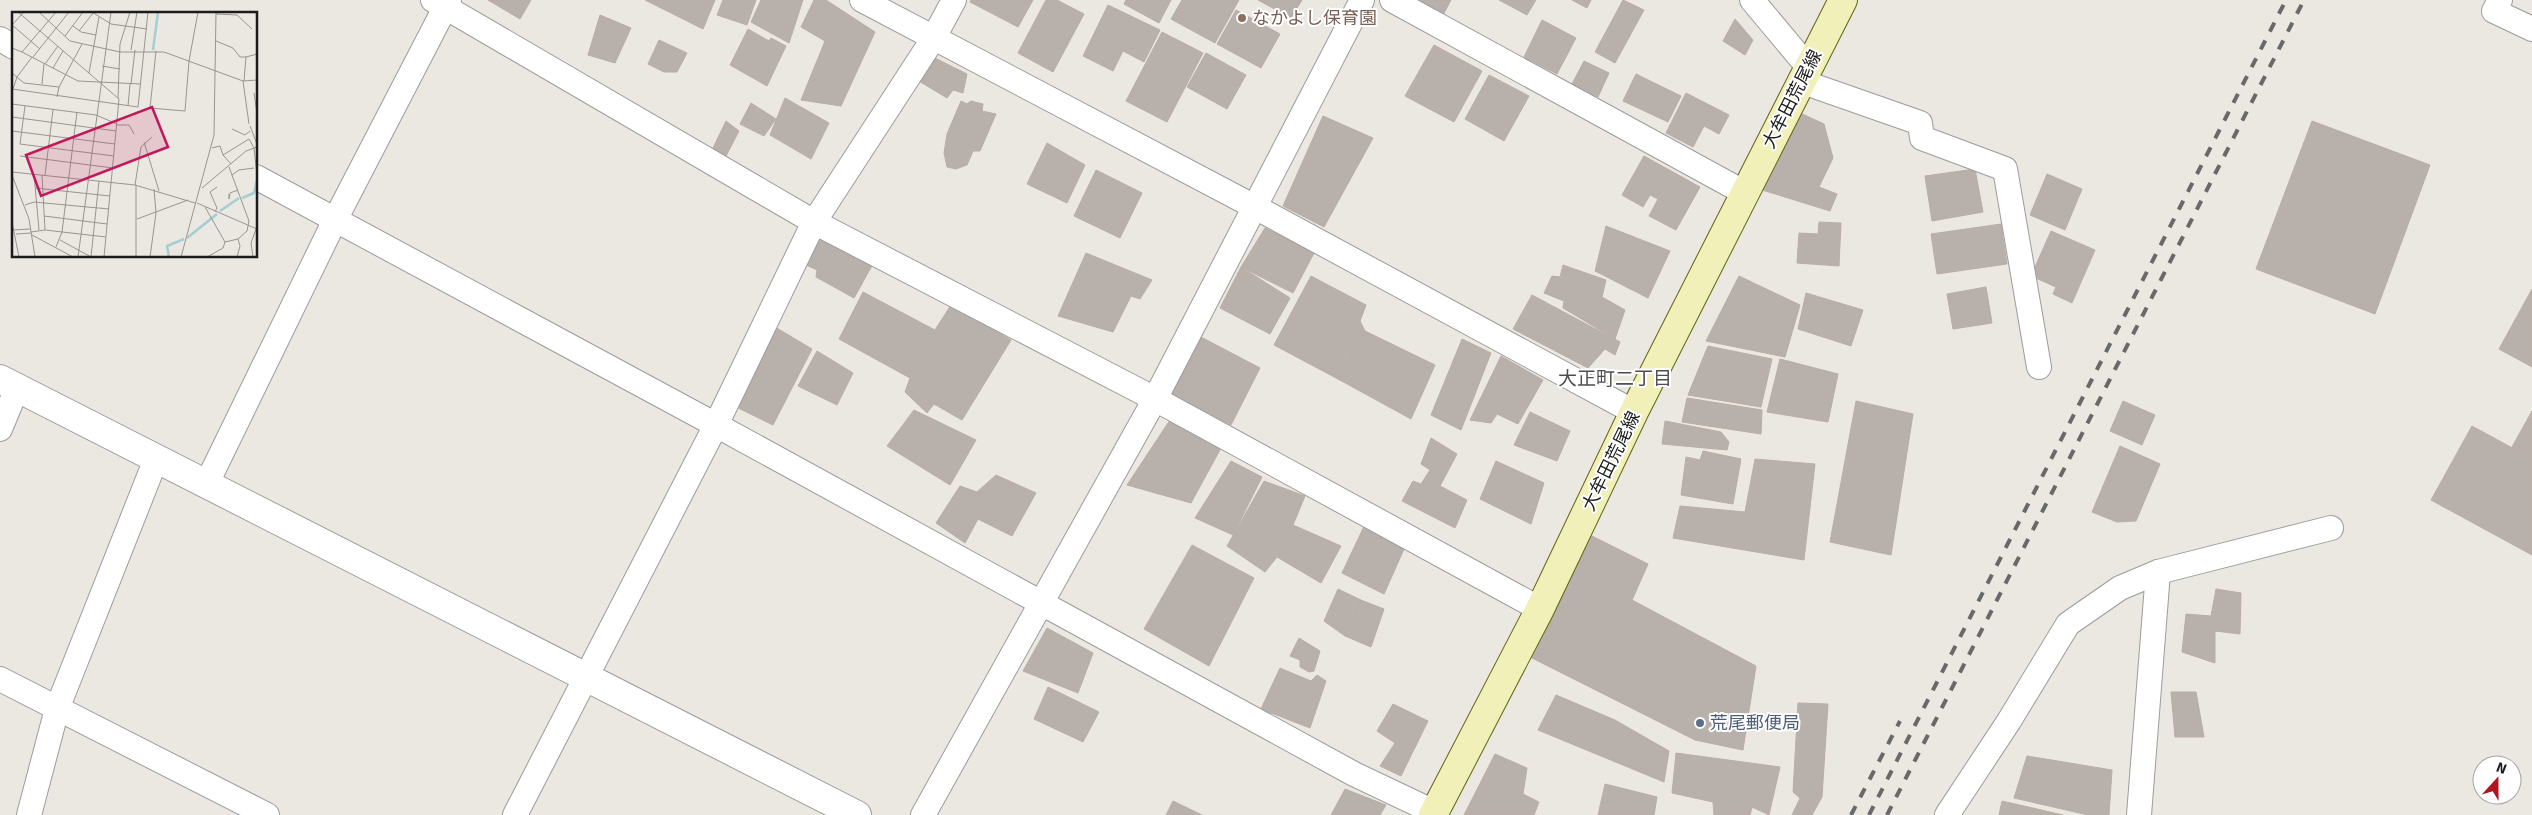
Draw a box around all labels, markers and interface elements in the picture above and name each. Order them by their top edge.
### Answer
place label: なかよし保育園 [1252,7,1377,29]
inset map [12,12,258,258]
marker: なかよし保育園 [1236,12,1248,24]
street label: 大牟田荒尾線 [1758,46,1826,152]
district label: 大正町二丁目 [1558,367,1672,391]
street label: 大牟田荒尾線 [1577,408,1645,514]
place label: 荒尾郵便局 [1710,712,1800,734]
marker: 荒尾郵便局 [1694,717,1706,729]
north arrow [2472,755,2522,805]
text: N [2494,759,2509,778]

